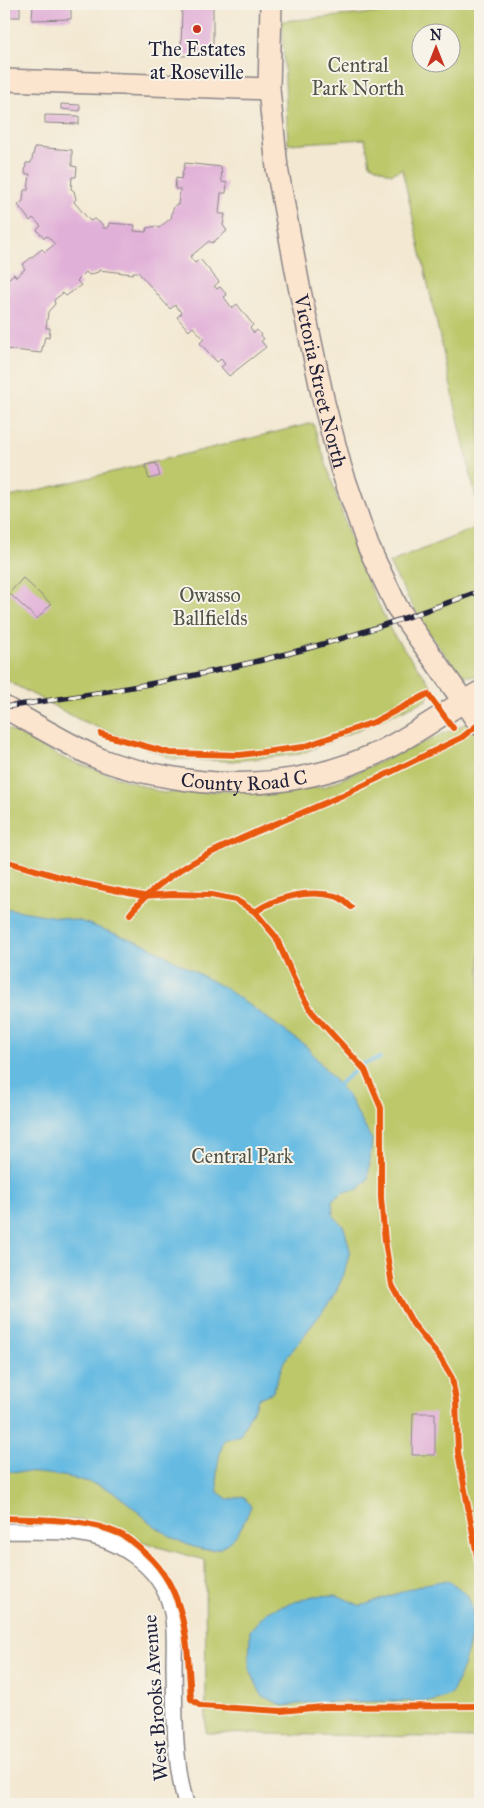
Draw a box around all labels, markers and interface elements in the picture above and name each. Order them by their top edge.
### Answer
north arrow [412,22,462,72]
marker: The Estates at Roseville [191,23,203,35]
text: N [430,27,442,44]
place label: The Estates at Roseville [148,37,246,84]
park label: Central Park North [312,53,404,100]
street label: Victoria Street North [289,291,352,470]
park label: Owasso Ballfields [172,583,248,630]
street label: County Road C [179,765,309,796]
park label: Central Park [191,1144,294,1168]
street label: West Brooks Avenue [137,1614,173,1782]

